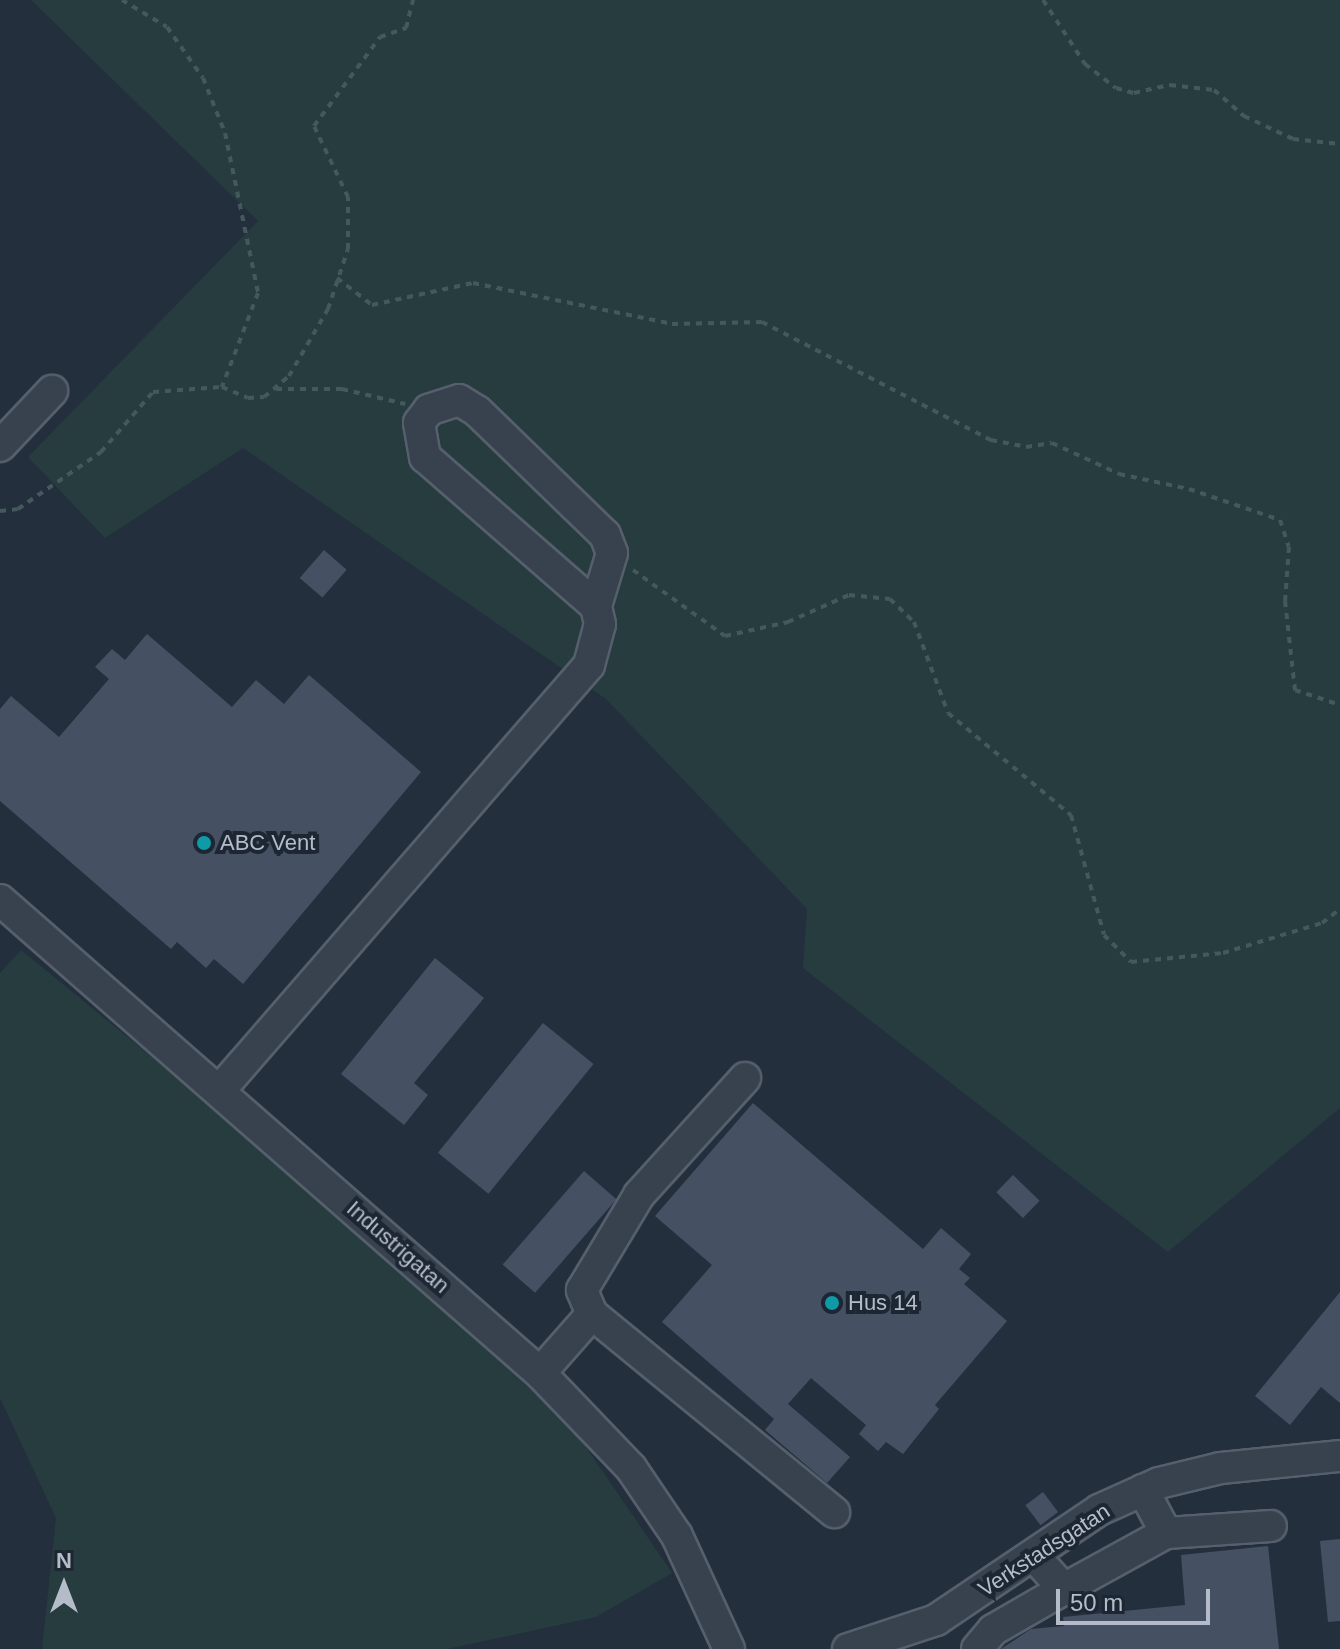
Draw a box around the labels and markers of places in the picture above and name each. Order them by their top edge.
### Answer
place label: ABC Vent [220,830,315,856]
marker: ABC Vent [195,834,213,852]
place label: Hus 14 [848,1290,918,1316]
marker: Hus 14 [823,1294,841,1312]

